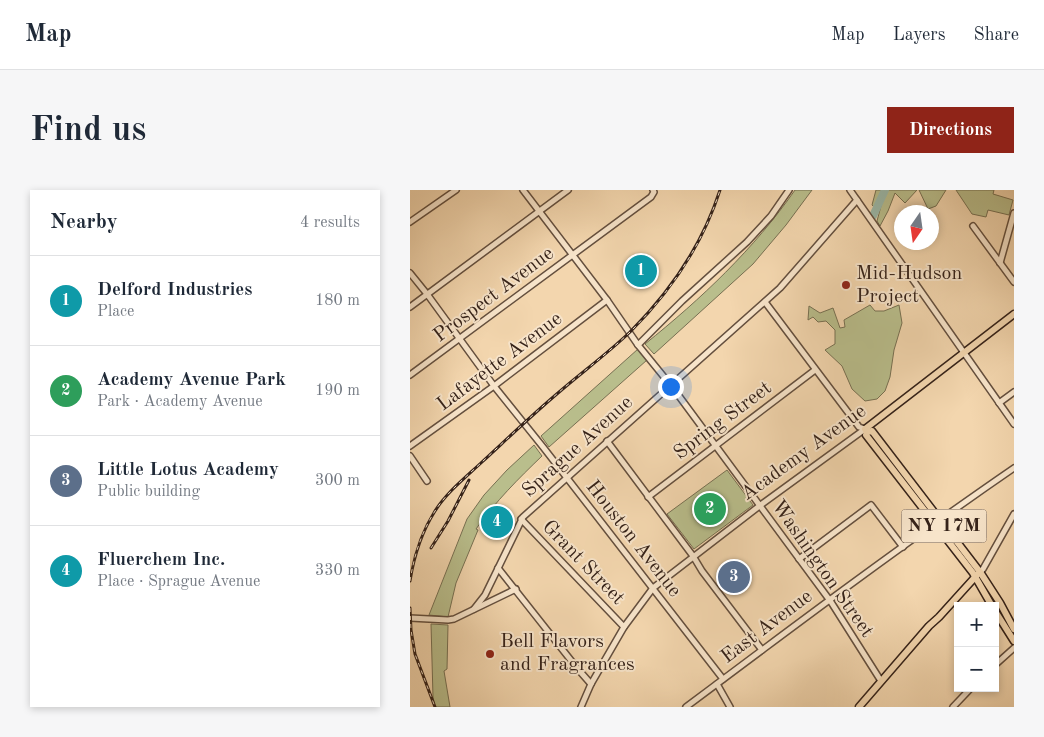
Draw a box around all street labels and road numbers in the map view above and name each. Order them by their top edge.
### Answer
street label: Prospect Avenue [430,243,558,347]
street label: Lafayette Avenue [434,309,566,415]
street label: Spring Street [670,378,776,464]
street label: Sprague Avenue [519,393,637,501]
street label: Academy Avenue [738,401,870,505]
street label: Houston Avenue [581,477,685,601]
street label: Washington Street [767,497,877,641]
road number: NY 17M [902,510,986,542]
street label: Grant Street [538,517,628,609]
street label: East Avenue [718,586,816,668]

